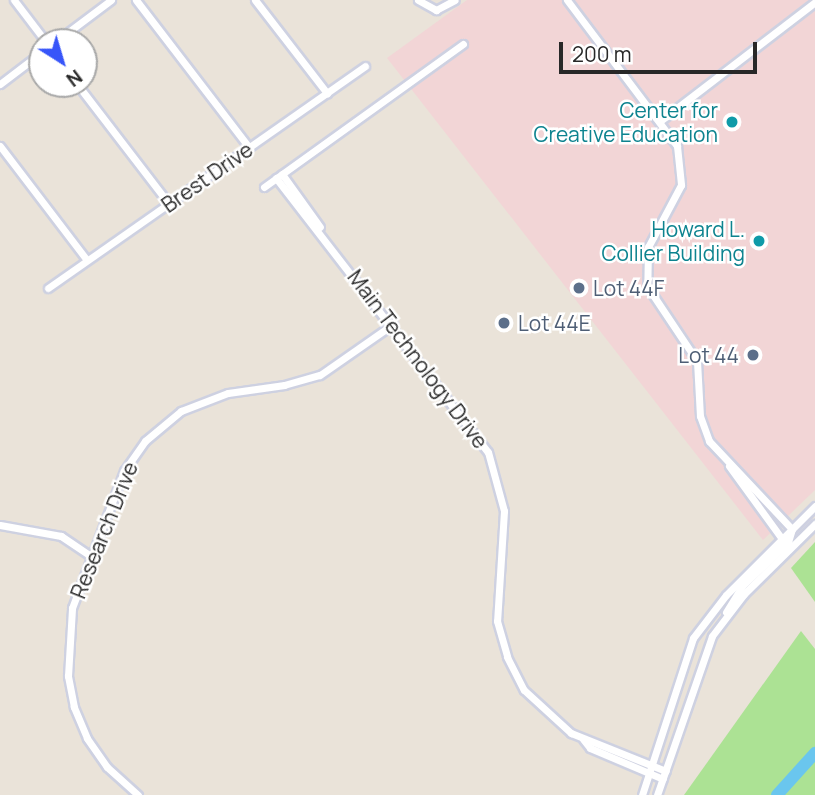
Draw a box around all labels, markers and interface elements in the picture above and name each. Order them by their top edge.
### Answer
north arrow [28,28,98,98]
scale bar [563,28,761,72]
text: 200 m [572,40,632,68]
text: N [61,64,88,93]
place label: Center for Creative Education [534,97,718,147]
marker: Center for Creative Education [724,114,740,130]
street label: Brest Drive [157,136,257,218]
place label: Howard L. Collier Building [601,216,745,266]
marker: Howard L. Collier Building [751,233,767,249]
street label: Main Technology Drive [343,265,493,453]
place label: Lot 44F [593,275,664,301]
marker: Lot 44F [571,280,587,296]
place label: Lot 44E [518,310,591,336]
marker: Lot 44E [496,315,512,331]
place label: Lot 44 [678,342,739,368]
marker: Lot 44 [745,347,761,363]
street label: Research Drive [65,458,143,602]

